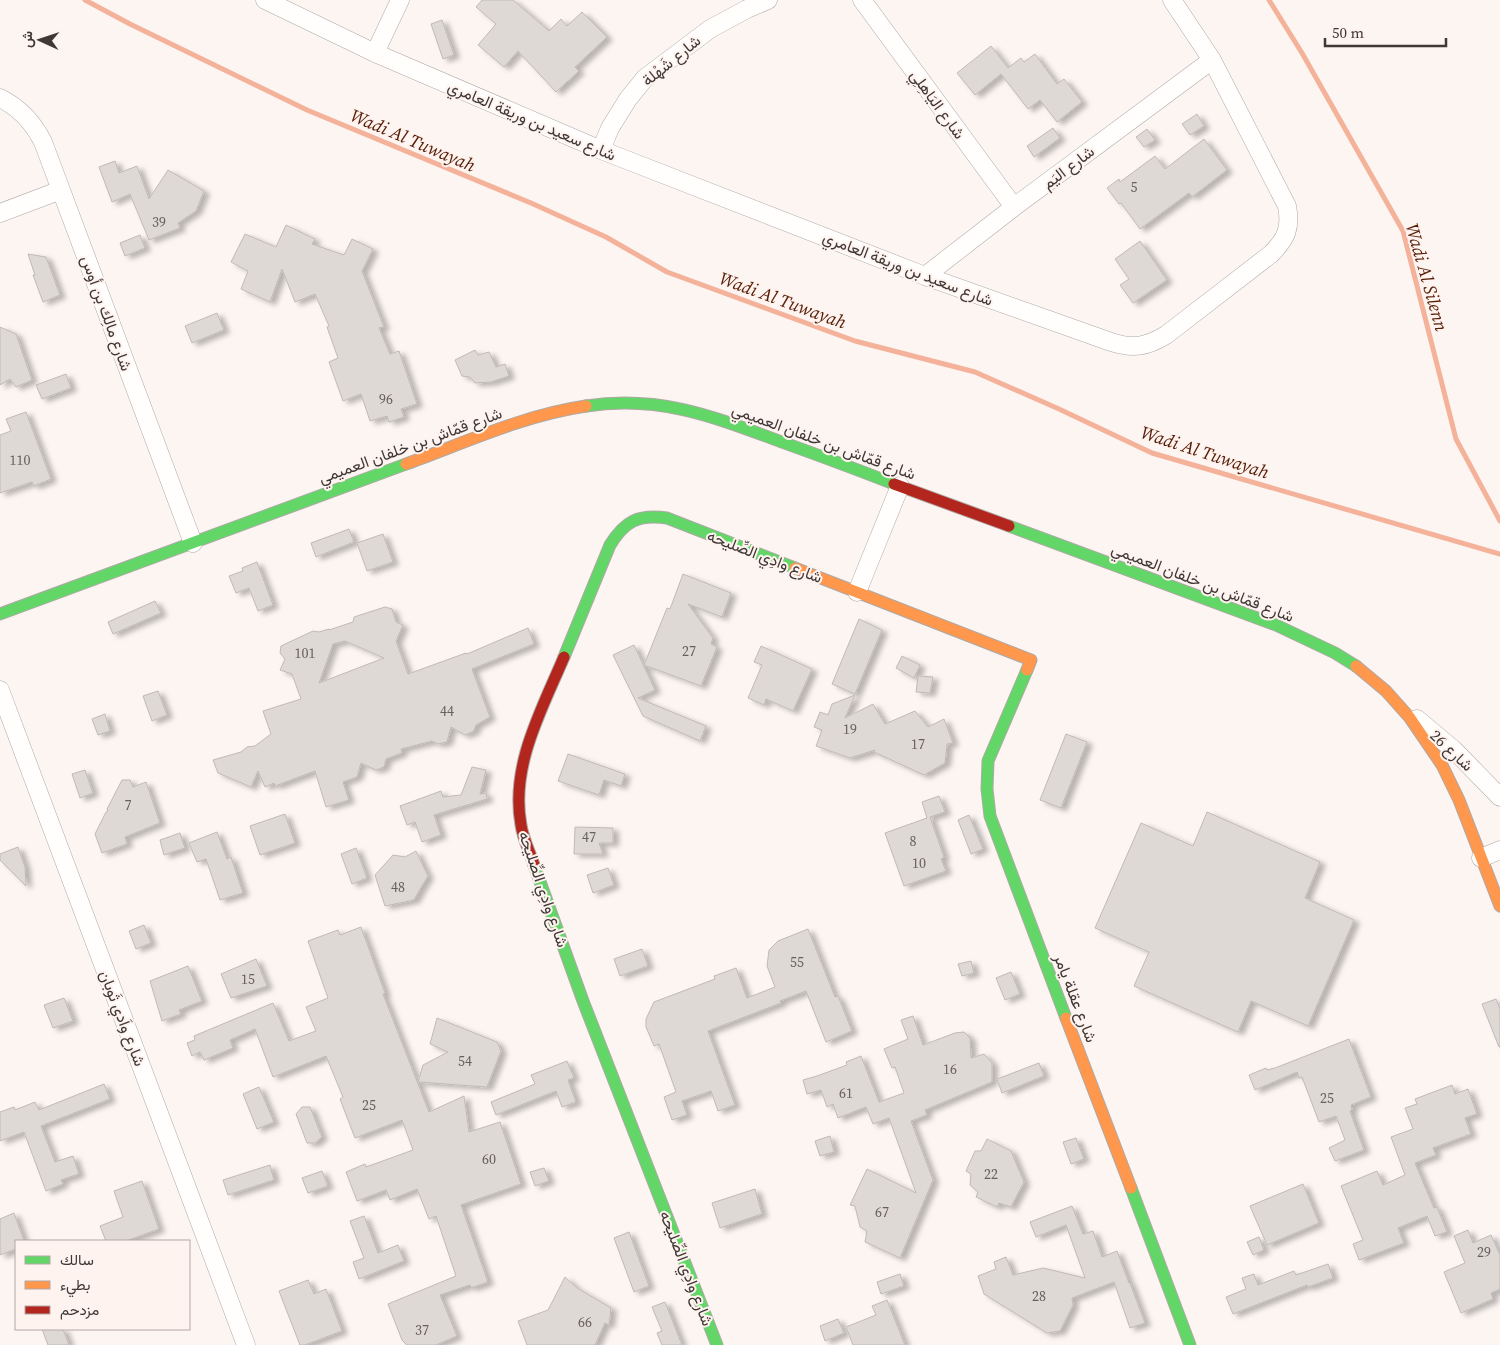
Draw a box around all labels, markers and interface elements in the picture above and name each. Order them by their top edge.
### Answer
north arrow [15,15,65,65]
scale bar [1325,15,1446,47]
text: 50 m [1332,22,1364,43]
street label: شارع شَهْلة [637,29,706,91]
text: ش [17,30,37,48]
street label: شارع اليَاهِلِي [903,65,971,145]
street label: شارع سعيد بن وريقة العامري [443,75,620,168]
water label: Wadi Al Tuwayah [347,102,480,178]
street label: شارع اليَم [1037,140,1099,195]
house number: 5 [1131,177,1138,197]
house number: 39 [152,212,166,232]
water label: Wadi Al Silenn [1400,220,1454,334]
street label: شارع سعيد بن وريقة العامري [819,225,996,313]
street label: شارع مالِك بن أوس [75,252,138,374]
water label: Wadi Al Tuwayah [716,265,850,335]
house number: 96 [379,389,393,409]
street label: شارع قمّاش بن خلفان العميمي [728,397,919,487]
street label: شارع قمّاش بن خلفان العميمي [315,401,506,491]
water label: Wadi Al Tuwayah [1138,419,1273,485]
house number: 110 [10,450,31,470]
street label: شارع وادِي الصِّليحه [703,524,826,591]
street label: شارع قمّاش بن خلفان العميمي [1107,537,1297,630]
house number: 27 [682,641,696,661]
house number: 101 [295,643,316,663]
house number: 44 [440,701,454,721]
house number: 19 [843,719,857,739]
street label: شارع 26 [1425,724,1478,776]
house number: 17 [911,734,925,754]
house number: 7 [125,795,132,815]
house number: 47 [582,827,596,847]
street label: شارع وادِي الصِّليحه [511,828,574,951]
house number: 8 [910,831,917,851]
house number: 10 [912,853,926,873]
house number: 48 [391,877,405,897]
street label: شارع عقلة يامر [1048,950,1103,1046]
house number: 55 [790,952,804,972]
street label: شارع واَدي ثَوبان [92,967,151,1070]
house number: 15 [241,969,255,989]
house number: 54 [458,1051,472,1071]
house number: 16 [943,1059,957,1079]
house number: 61 [839,1083,853,1103]
house number: 25 [1320,1088,1334,1108]
house number: 25 [362,1095,376,1115]
house number: 60 [482,1149,496,1169]
house number: 22 [984,1164,998,1184]
house number: 67 [875,1202,889,1222]
street label: شارع وادِي الصِّليحه [652,1207,719,1330]
legend [15,1240,190,1330]
house number: 29 [1477,1242,1491,1262]
text: سالك [60,1249,94,1270]
text: بطيء [60,1274,90,1298]
house number: 28 [1032,1286,1046,1306]
text: مزدحم [60,1299,99,1320]
house number: 66 [578,1312,592,1332]
house number: 37 [415,1320,429,1340]

